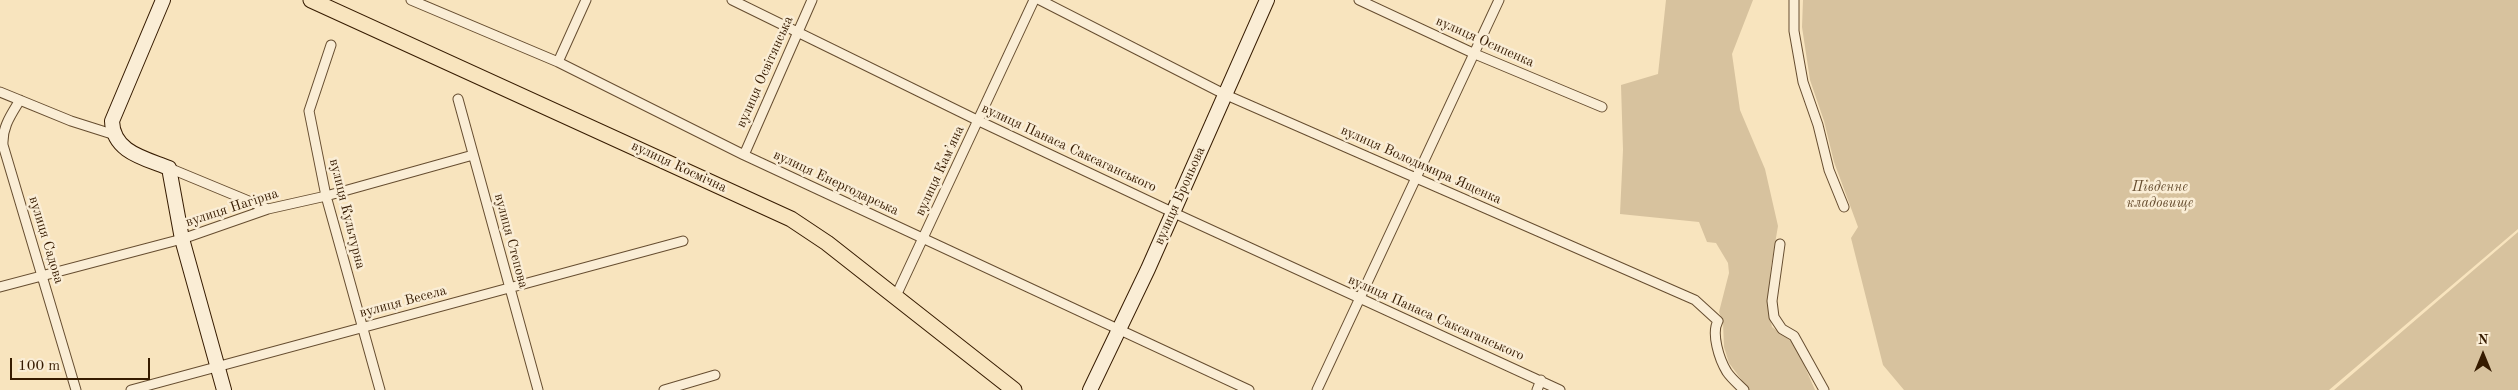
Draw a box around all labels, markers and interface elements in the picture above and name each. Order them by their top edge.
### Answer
street label: вулиця Освітянська [733,13,797,131]
street label: вулиця Осипенка [1433,13,1537,71]
street label: вулиця Панаса Саксаганського [979,100,1159,196]
street label: вулиця Володимира Ященка [1338,122,1504,208]
street label: вулиця Кам’яна [912,123,968,219]
street label: вулиця Космічна [629,138,729,196]
street label: вулиця Броньова [1151,144,1209,248]
street label: вулиця Енергодарська [771,147,901,219]
street label: вулиця Культурна [325,157,369,271]
park label: Південне кладовище [2127,179,2193,212]
street label: вулиця Нагірна [184,185,280,231]
street label: вулиця Степова [490,192,532,290]
street label: вулиця Садова [25,194,67,286]
street label: вулиця Панаса Саксаганського [1345,271,1527,365]
street label: вулиця Весела [358,282,448,322]
north arrow [2458,330,2508,380]
text: N [2478,333,2488,347]
scale bar [12,348,152,380]
text: 100 m [18,359,60,374]

